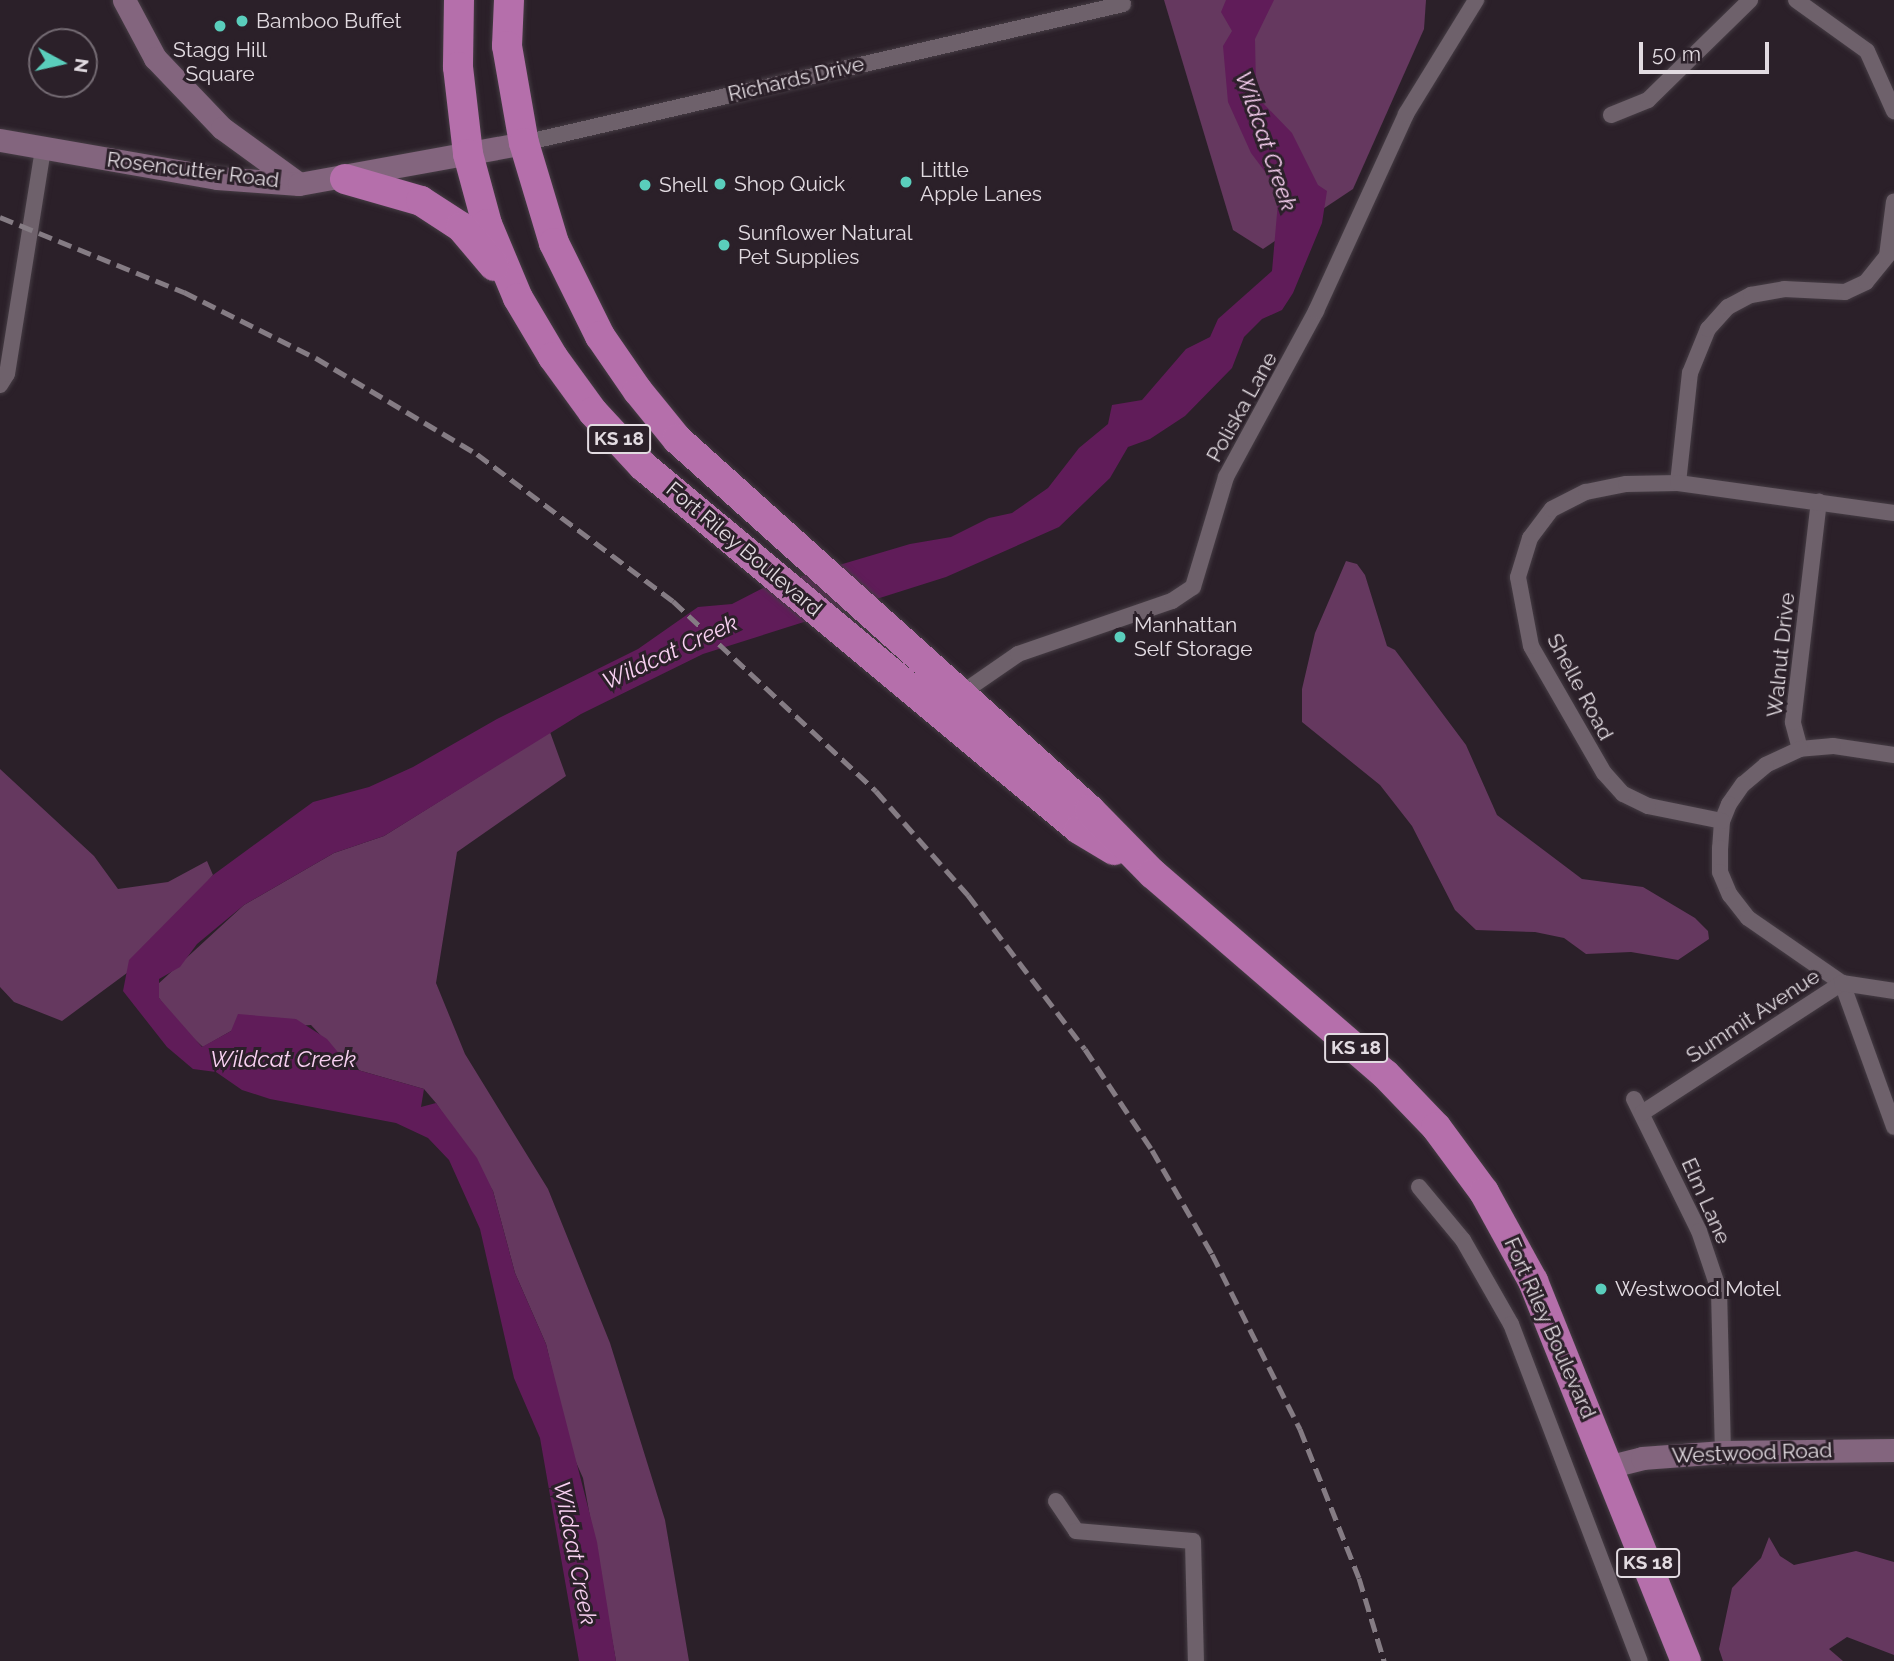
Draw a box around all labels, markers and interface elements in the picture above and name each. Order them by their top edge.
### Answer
place label: Bamboo Buffet [256,8,402,34]
marker: Bamboo Buffet [234,13,250,29]
marker: Stagg Hill Square [212,18,228,34]
north arrow [28,28,98,98]
scale bar [1642,28,1772,72]
place label: Stagg Hill Square [173,37,267,87]
text: 50 m [1652,41,1701,66]
street label: Richards Drive [725,51,867,107]
text: N [70,57,94,74]
water label: Wildcat Creek [1229,67,1303,215]
street label: Rosencutter Road [105,147,281,193]
place label: Little Apple Lanes [920,157,1042,207]
place label: Shop Quick [734,171,845,197]
place label: Shell [659,172,708,198]
marker: Little Apple Lanes [898,174,914,190]
marker: Shop Quick [712,176,728,192]
marker: Shell [637,177,653,193]
place label: Sunflower Natural Pet Supplies [738,220,913,270]
marker: Sunflower Natural Pet Supplies [716,237,732,253]
street label: Poliska Lane [1201,348,1283,466]
road number: KS 18 [586,424,652,454]
street label: Fort Riley Boulevard [661,476,827,622]
street label: Walnut Drive [1762,591,1800,719]
water label: Wildcat Creek [598,609,742,695]
place label: Manhattan Self Storage [1134,612,1253,662]
marker: Manhattan Self Storage [1112,629,1128,645]
street label: Shelle Road [1541,630,1619,744]
street label: Summit Avenue [1681,963,1825,1069]
road number: KS 18 [1323,1032,1389,1064]
water label: Wildcat Creek [210,1045,356,1073]
street label: Elm Lane [1676,1154,1736,1248]
street label: Fort Riley Boulevard [1499,1233,1601,1423]
place label: Westwood Motel [1615,1276,1781,1302]
marker: Westwood Motel [1593,1281,1609,1297]
street label: Westwood Road [1671,1438,1833,1468]
water label: Wildcat Creek [548,1479,602,1627]
road number: KS 18 [1615,1548,1681,1578]

